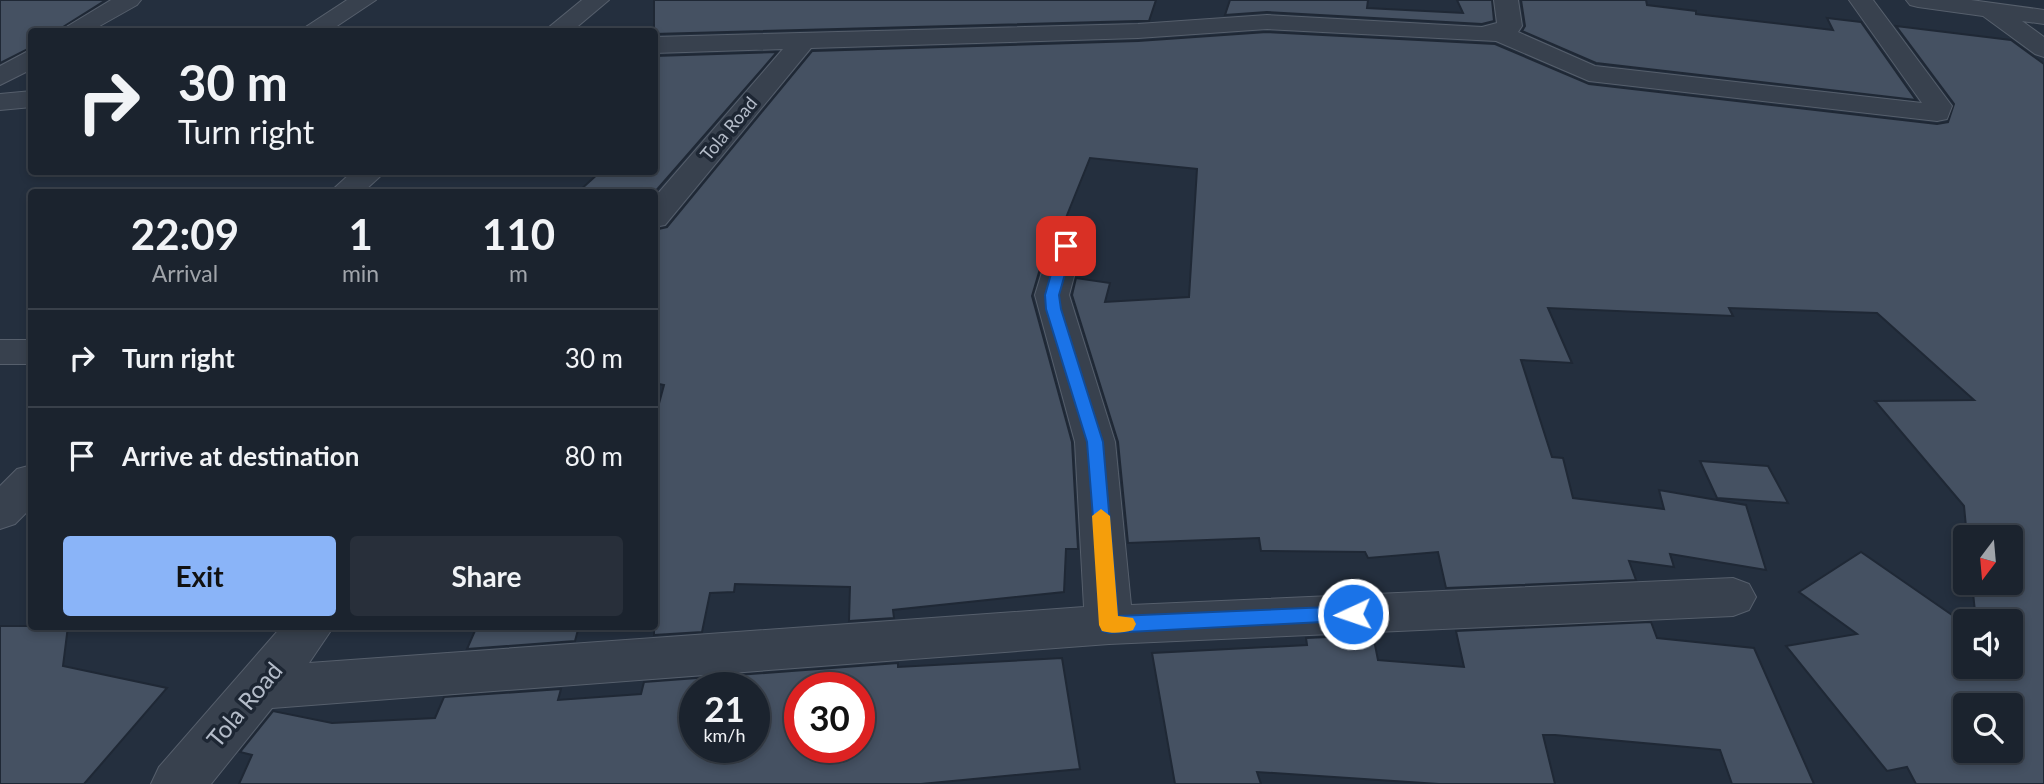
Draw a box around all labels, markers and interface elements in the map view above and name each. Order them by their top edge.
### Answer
text: 30 m [178,53,288,111]
icon: right [63,56,154,147]
street label: Tola Road [695,92,761,165]
text: Turn right [178,112,314,151]
text: 22:09 [131,209,239,259]
text: 1 [348,209,373,259]
text: 110 [482,209,555,259]
pin [1036,216,1096,276]
icon: arrive [1047,227,1085,265]
text: Arrival [152,259,218,287]
text: min [342,259,379,287]
text: m [509,259,528,287]
icon: right [63,339,101,377]
text: Turn right [122,342,235,374]
text: 30 m [565,342,623,374]
icon: arrive [63,437,101,475]
text: Arrive at destination [122,440,359,472]
text: 80 m [565,440,623,472]
north arrow [1953,525,2023,595]
map controls [1953,525,2023,763]
button: Exit [63,536,336,616]
button: Share [350,536,623,616]
position arrow [1316,577,1390,651]
button: sound [1953,609,2023,679]
street label: Tola Road [200,656,288,752]
speed limit sign: 30 [784,672,875,763]
text: 21 [704,687,745,729]
button: search [1953,693,2023,763]
text: km/h [703,724,746,746]

